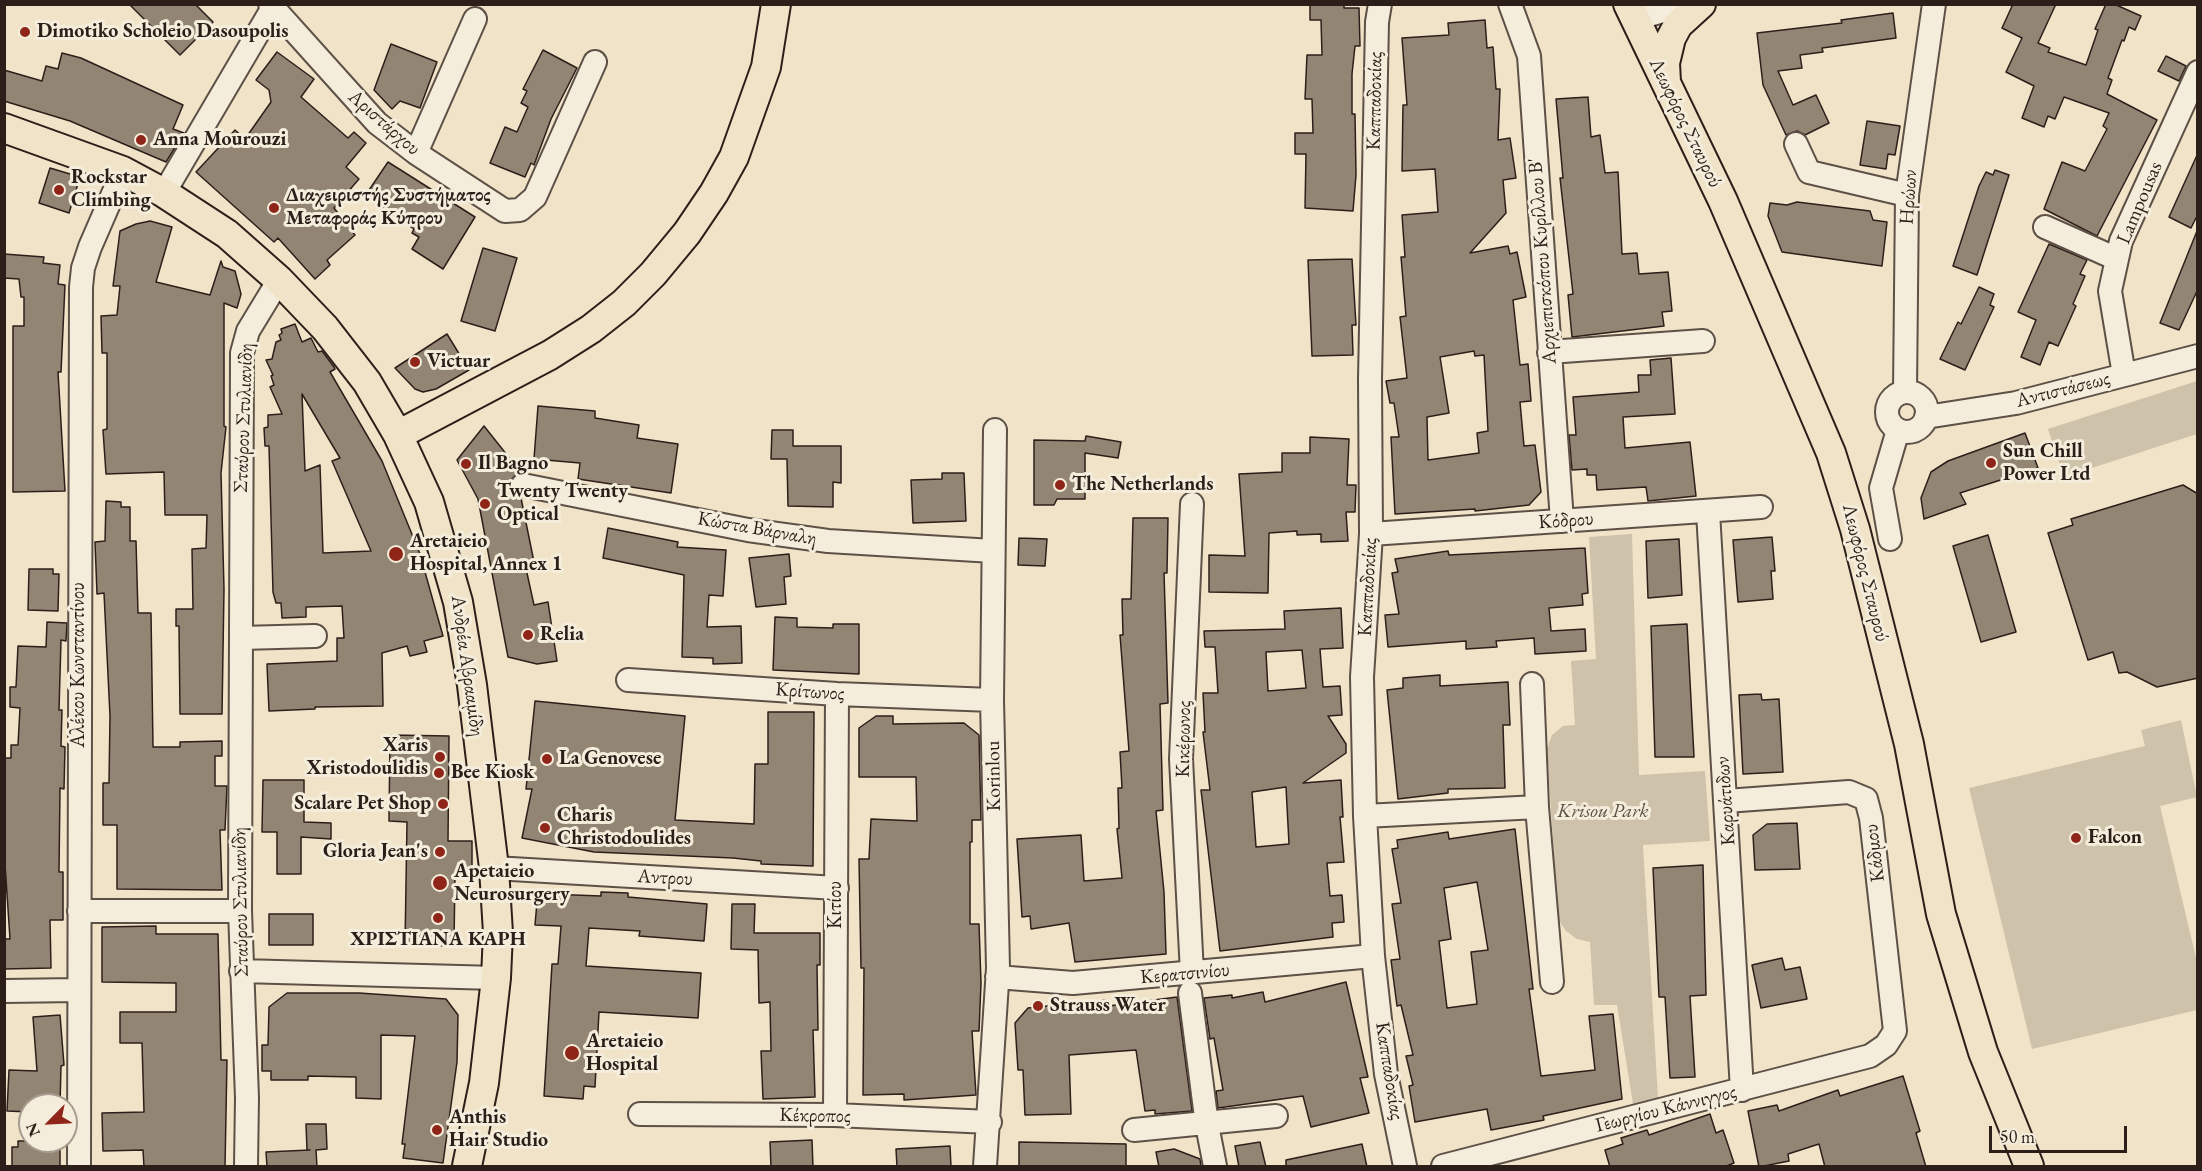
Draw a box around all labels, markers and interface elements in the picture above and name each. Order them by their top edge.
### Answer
place label: Dimotiko Scholeio Dasoupolis [37,20,288,44]
marker: Dimotiko Scholeio Dasoupolis [18,25,32,39]
street label: Καππαδοκίας [1362,51,1388,151]
street label: Λεωφόρος Σταυρού [1643,54,1727,192]
street label: Αριστάρχου [343,85,425,161]
place label: Anna Mourouzi [153,128,286,152]
marker: Anna Mourouzi [134,133,148,147]
street label: Αρχιεπισκόπου Κυρίλλου Β' [1524,157,1562,365]
street label: Lampousas [2112,158,2168,248]
place label: Rockstar Climbing [71,166,151,213]
street label: Ηρώων [1895,169,1923,225]
marker: Rockstar Climbing [52,183,66,197]
place label: Διαχειριστής Συστήματος Μεταφοράς Κύπρου [286,184,491,231]
marker: Διαχειριστής Συστήματος Μεταφοράς Κύπρου [267,201,281,215]
street label: Σταύρου Στυλιανίδη [229,343,259,493]
place label: Victuar [427,350,490,374]
marker: Victuar [408,355,422,369]
street label: Αντιστάσεως [2013,367,2113,413]
place label: Sun Chill Power Ltd [2003,440,2091,487]
place label: Il Bagno [478,452,548,476]
marker: Sun Chill Power Ltd [1984,456,1998,470]
marker: Il Bagno [459,457,473,471]
place label: The Netherlands [1072,473,1214,497]
marker: The Netherlands [1053,478,1067,492]
place label: Twenty Twenty Optical [497,480,628,527]
marker: Twenty Twenty Optical [478,497,492,511]
street label: Λεωφόρος Σταυρού [1836,502,1894,644]
street label: Κώστα Βάρναλη [695,507,819,551]
street label: Κόδρου [1538,507,1594,535]
place label: Aretaieio Hospital, Annex 1 [410,530,562,577]
street label: Καππαδοκίας [1353,537,1383,637]
marker: Aretaieio Hospital, Annex 1 [387,545,405,563]
street label: Αλέκου Κωνσταντίνου [67,582,91,748]
street label: Ανδρέα Αβρααμίδη [445,594,489,738]
place label: Relia [540,623,584,647]
marker: Relia [521,628,535,642]
street label: Κρίτωνος [775,678,845,706]
street label: Κικέρωνος [1171,700,1197,778]
place label: Xaris Xristodoulidis [306,734,428,781]
street label: Korinlou [981,740,1007,812]
place label: La Genovese [559,747,661,771]
marker: Xaris Xristodoulidis [433,750,447,764]
marker: La Genovese [540,752,554,766]
street label: Καρυάτιδων [1711,755,1741,847]
place label: Bee Kiosk [451,761,534,785]
marker: Bee Kiosk [432,766,446,780]
place label: Scalare Pet Shop [294,792,431,816]
marker: Scalare Pet Shop [436,797,450,811]
park label: Krisou Park [1557,800,1649,824]
place label: Charis Christodoulides [557,804,691,851]
marker: Charis Christodoulides [538,821,552,835]
street label: Κάδμου [1860,823,1890,883]
place label: Falcon [2088,826,2142,850]
street label: Σταύρου Στυλιανίδη [228,827,254,977]
marker: Falcon [2069,831,2083,845]
place label: Gloria Jean's [323,840,428,864]
marker: Gloria Jean's [433,845,447,859]
place label: Apetaieio Neurosurgery [454,860,570,907]
street label: Αντρου [637,865,693,891]
marker: Apetaieio Neurosurgery [431,874,449,892]
street label: Κιτίου [824,881,848,929]
marker: ΧΡΙΣΤΙΑΝΑ ΚΑΡΗ [431,911,445,925]
place label: ΧΡΙΣΤΙΑΝΑ ΚΑΡΗ [350,928,526,952]
street label: Κερατσινίου [1139,958,1231,990]
place label: Strauss Water [1050,994,1166,1018]
marker: Strauss Water [1031,999,1045,1013]
street label: Καππαδοκίας [1369,1020,1409,1122]
place label: Aretaieio Hospital [586,1030,663,1077]
marker: Aretaieio Hospital [563,1044,581,1062]
street label: Γεωργίου Κάννιγγος [1593,1080,1739,1138]
north arrow [18,1093,78,1153]
street label: Κέκροπος [779,1103,851,1129]
place label: Anthis Hair Studio [449,1106,548,1153]
scale bar [1992,1114,2130,1152]
text: N [21,1120,45,1140]
marker: Anthis Hair Studio [430,1123,444,1137]
text: 50 m [2000,1125,2035,1148]

